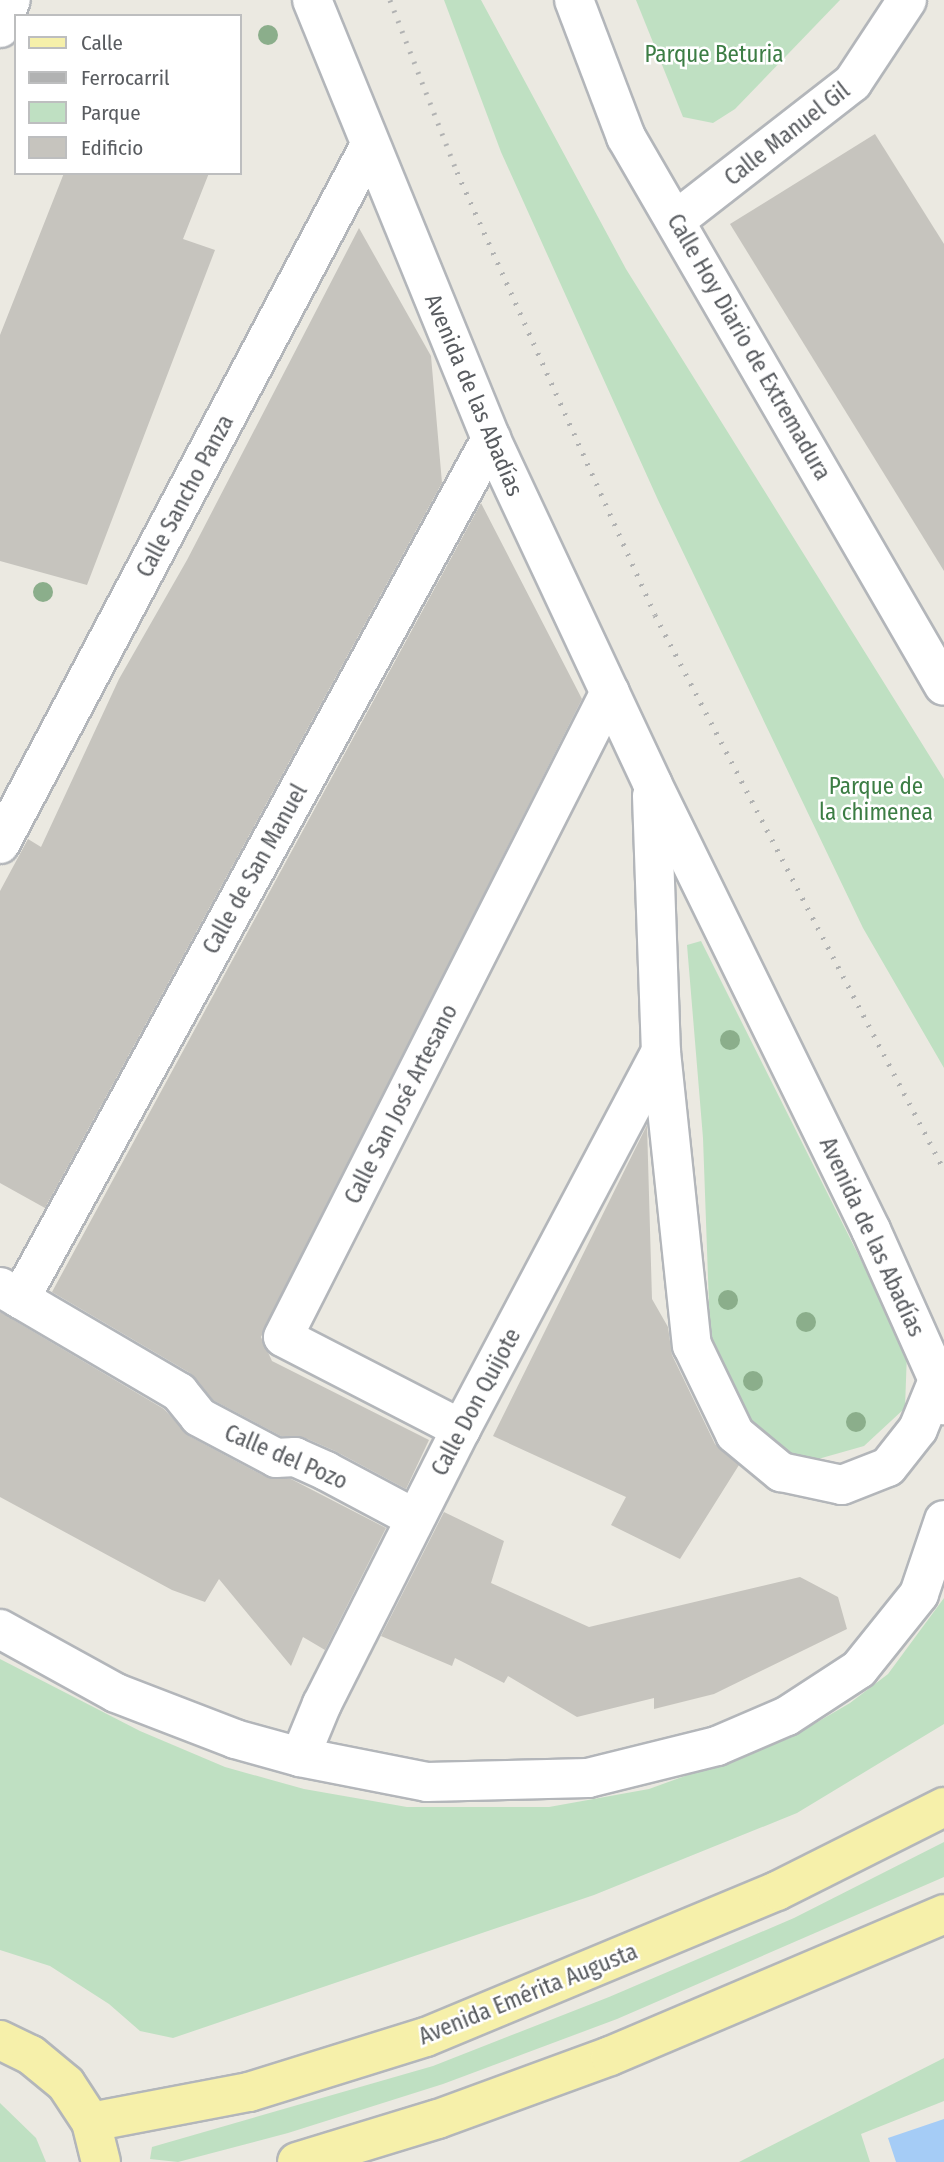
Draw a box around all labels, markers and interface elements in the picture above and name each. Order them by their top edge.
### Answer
legend [14,14,242,175]
text: Calle [81,30,123,56]
park label: Parque Beturia [644,40,784,68]
text: Ferrocarril [81,65,170,91]
street label: Calle Manuel Gil [719,77,855,191]
text: Parque [81,100,141,126]
text: Edificio [81,135,143,161]
street label: Calle Hoy Diario de Extremadura [661,209,837,485]
street label: Avenida de las Abadías [419,290,529,500]
street label: Calle Sancho Panza [131,410,239,582]
park label: Parque de la chimenea [819,772,933,826]
street label: Calle de San Manuel [197,779,313,959]
street label: Calle San José Artesano [339,1000,463,1208]
street label: Avenida de las Abadías [814,1133,930,1341]
street label: Calle Don Quijote [426,1324,526,1480]
street label: Calle del Pozo [220,1419,352,1495]
street label: Avenida Emérita Augusta [415,1938,641,2050]

